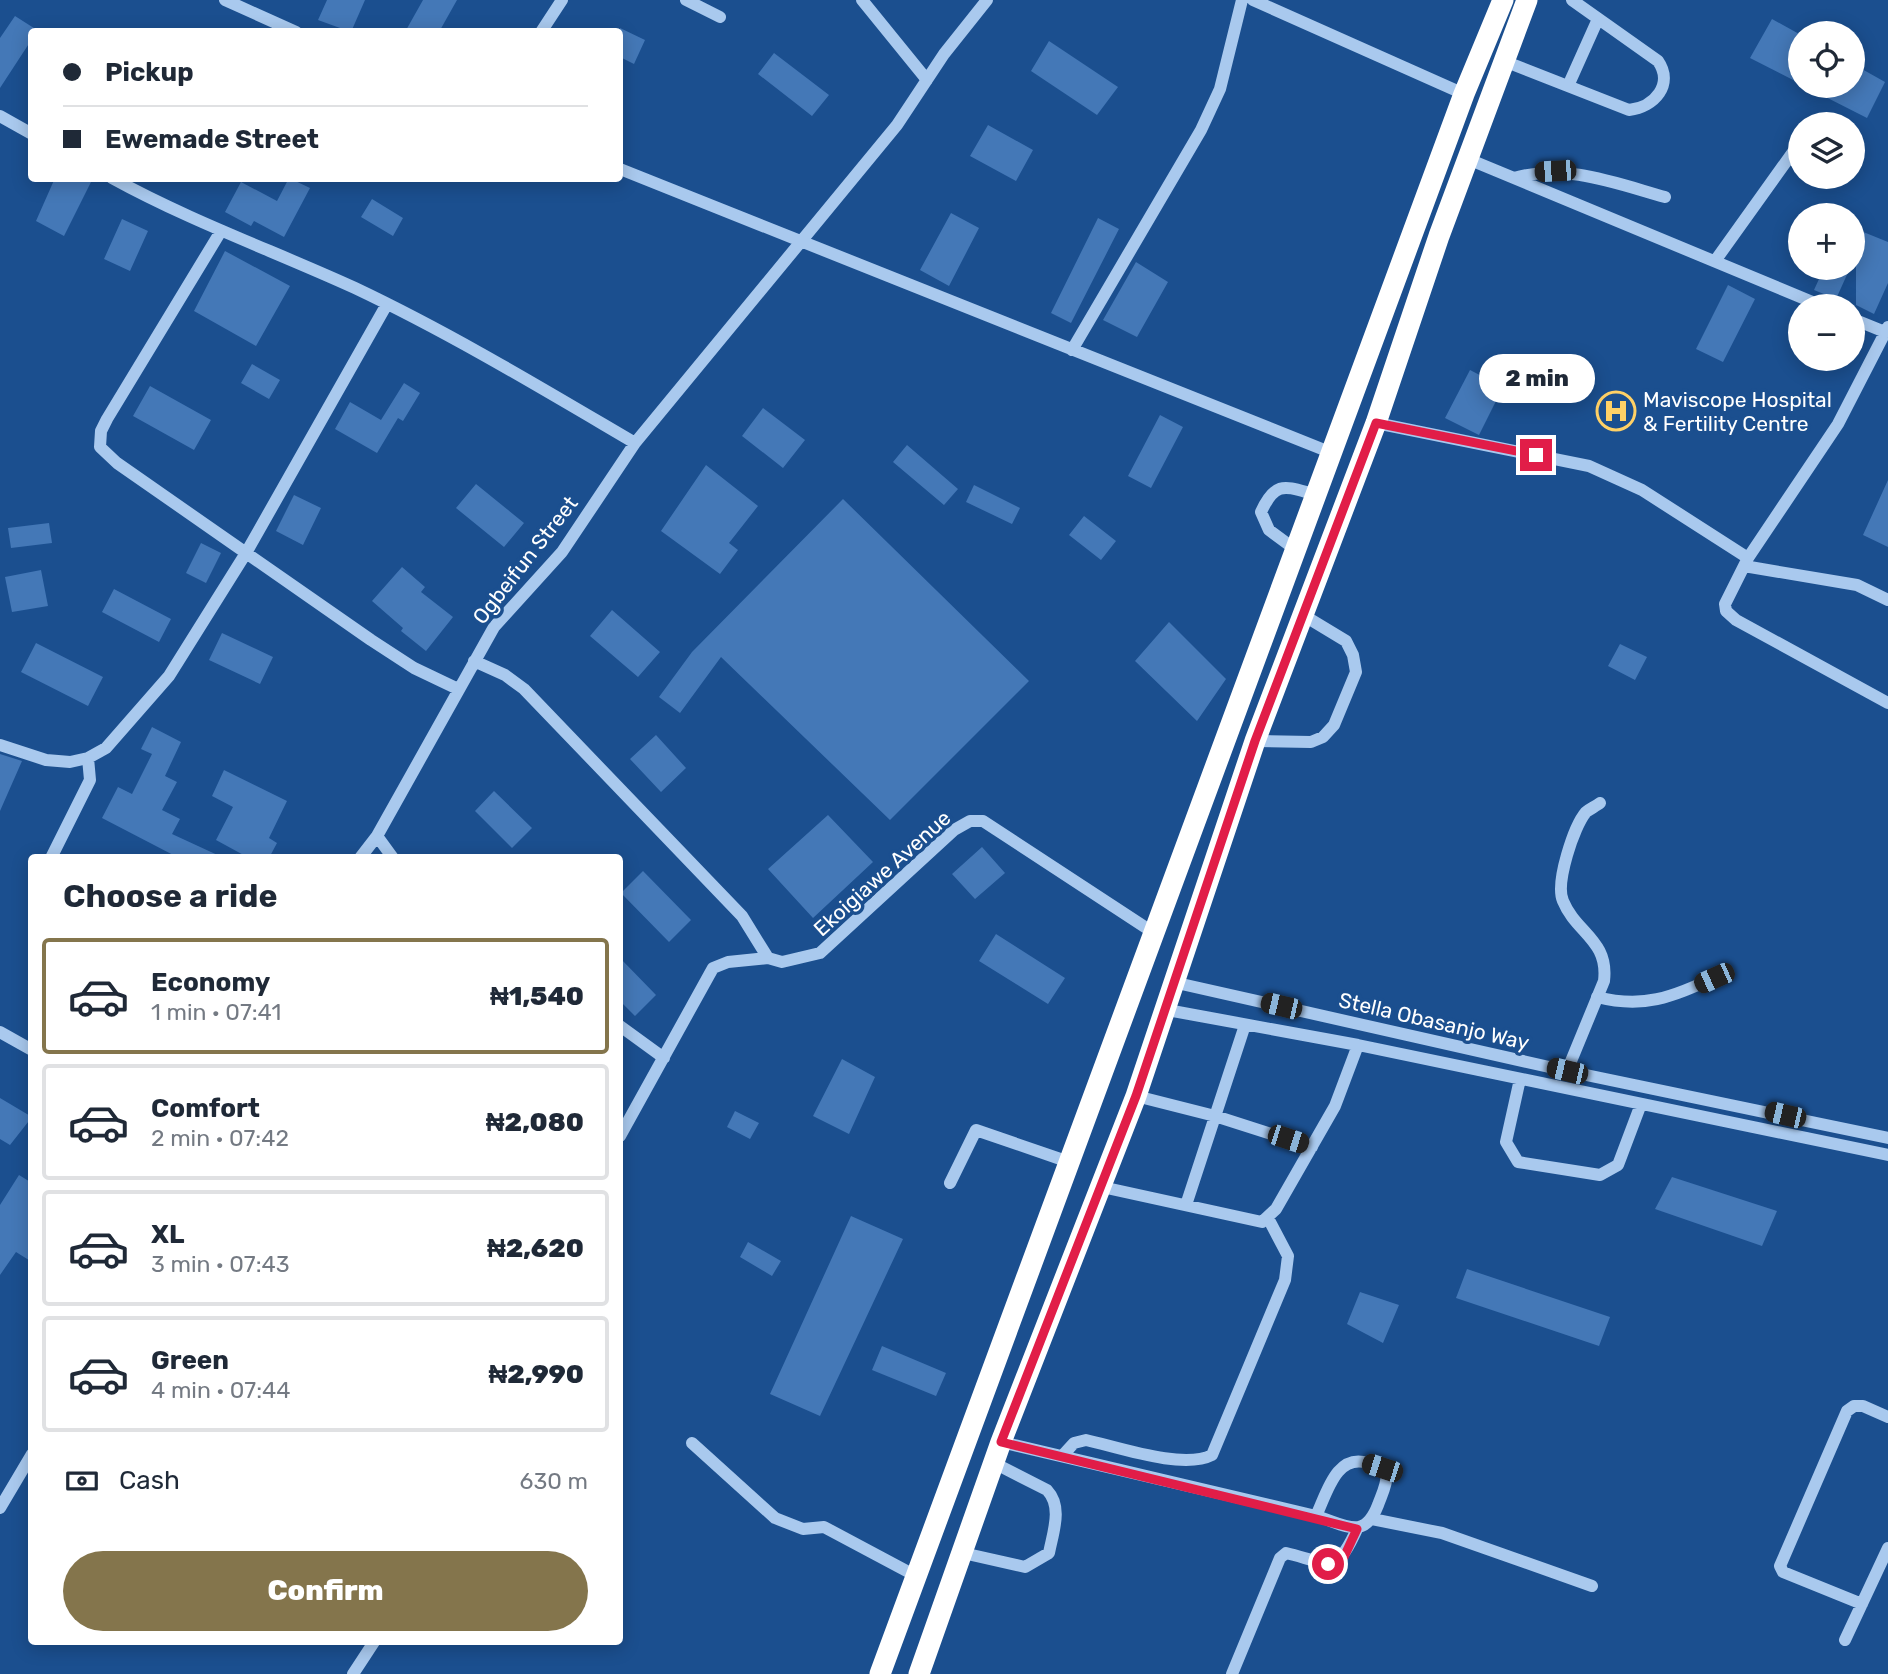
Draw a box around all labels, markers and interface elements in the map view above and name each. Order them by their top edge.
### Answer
map controls [1788,21,1865,371]
button: locate [1788,21,1865,98]
text: Pickup [105,57,194,88]
button: layers [1788,112,1865,189]
text: Ewemade Street [105,124,319,155]
car [1534,159,1577,183]
button: + [1788,203,1865,280]
button: − [1788,294,1865,371]
callout: 2 min [1478,354,1594,402]
text: 2 min [1505,364,1569,392]
place label: Maviscope Hospital & Fertility Centre [1643,387,1832,436]
hospital icon: Maviscope Hospital & Fertility Centre [1595,390,1637,432]
route end [1520,439,1552,471]
street label: Ogbeifun Street [467,491,583,629]
street label: Ekoigiawe Avenue [808,805,956,941]
text: Choose a ride [63,877,277,915]
car [1691,960,1738,996]
icon: car [67,965,130,1028]
text: Economy [151,967,270,998]
text: ₦1,540 [490,981,584,1012]
street label: Stella Obasanjo Way [1336,987,1532,1055]
car [1259,991,1304,1021]
text: 1 min · 07:41 [151,998,281,1026]
car [1545,1056,1590,1086]
icon: car [67,1091,130,1154]
text: Comfort [151,1093,260,1124]
car [1763,1100,1808,1130]
text: ₦2,080 [486,1107,584,1138]
car [1265,1123,1312,1155]
text: 2 min · 07:42 [151,1124,289,1152]
icon: car [67,1217,130,1280]
text: XL [151,1219,184,1250]
text: ₦2,620 [487,1233,584,1264]
text: 3 min · 07:43 [151,1250,290,1278]
icon: car [67,1343,130,1406]
text: Green [151,1345,229,1376]
text: ₦2,990 [488,1359,584,1390]
text: 4 min · 07:44 [151,1376,291,1404]
car [1359,1452,1406,1484]
icon: cash [63,1462,101,1500]
text: Cash [119,1465,180,1496]
text: 630 m [520,1467,588,1495]
route start [1312,1548,1344,1580]
button: Confirm [63,1551,588,1631]

